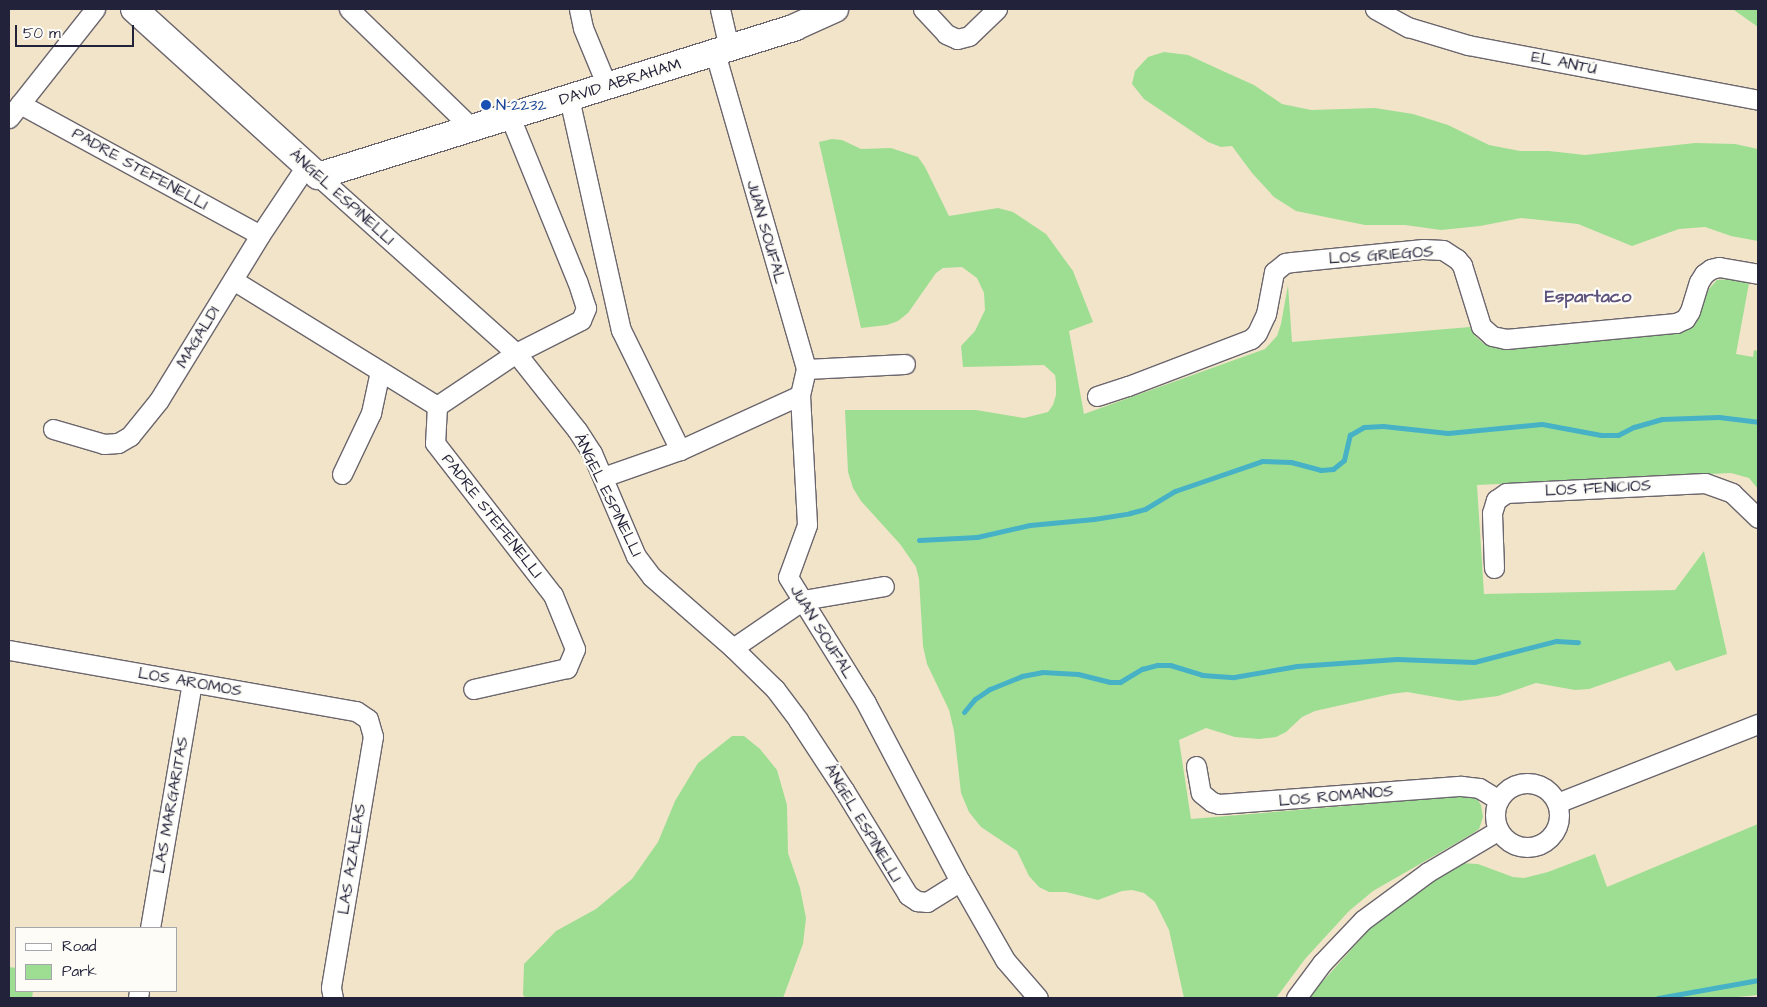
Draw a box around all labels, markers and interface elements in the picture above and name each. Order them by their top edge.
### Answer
scale bar [18,15,136,47]
text: 50 m [23,23,61,44]
street label: EL ANTÚ [1530,47,1598,79]
street label: DAVID ABRAHAM [557,54,683,110]
place label: N-2232 [496,95,547,115]
marker: N-2232 [480,99,492,111]
street label: PADRE STEFENELLI [69,124,211,214]
street label: ÁNGEL ESPINELLI [286,145,398,249]
street label: JUAN SOUFAL [742,178,790,286]
street label: LOS GRIEGOS [1328,242,1434,268]
district label: Espartaco [1545,286,1631,308]
street label: MAGALDI [172,303,224,371]
street label: ÁNGEL ESPINELLI [570,430,646,560]
street label: PADRE STEFENELLI [438,450,546,582]
street label: LOS FENICIOS [1544,476,1652,500]
street label: JUAN SOUFAL [786,582,858,682]
street label: LOS AROMOS [137,663,243,701]
street label: LAS MARGARITAS [150,735,192,875]
street label: ÁNGEL ESPINELLI [820,760,906,886]
street label: LOS ROMANOS [1278,781,1394,811]
street label: LAS AZALEAS [334,802,370,916]
legend [15,927,178,992]
text: Road [62,936,96,957]
text: Park [62,961,97,982]

